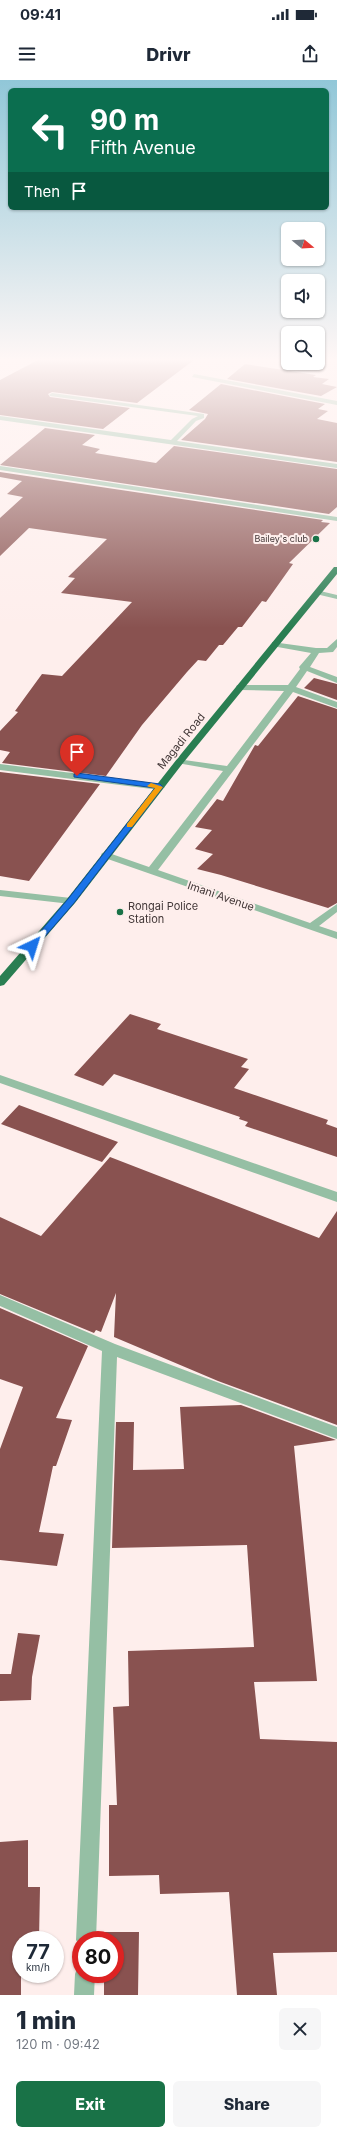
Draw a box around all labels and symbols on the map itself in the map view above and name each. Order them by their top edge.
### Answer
north arrow [281,222,325,266]
place label: Bailey's club [254,533,308,544]
marker: Bailey's club [311,534,321,544]
street label: Magadi Road [154,710,208,772]
pin [60,735,94,776]
street label: Imani Avenue [186,878,256,914]
place label: Rongai Police Station [128,899,198,926]
marker: Rongai Police Station [115,907,125,917]
position arrow [11,925,53,967]
speed limit sign: 80 [72,1931,124,1983]

